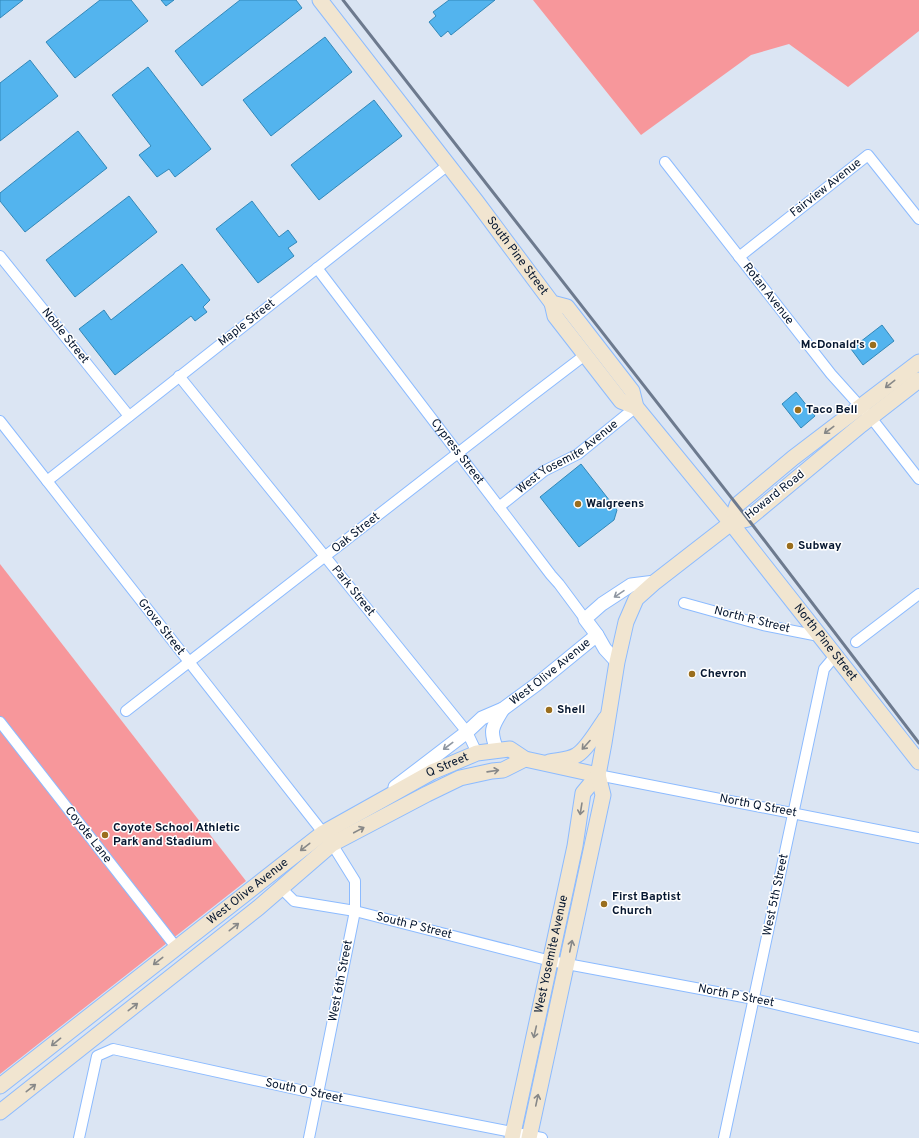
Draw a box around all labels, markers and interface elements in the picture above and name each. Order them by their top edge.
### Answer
street label: Fairview Avenue [787,155,865,221]
street label: South Pine Street [482,213,552,299]
street label: Rotan Avenue [739,260,797,328]
street label: Maple Street [215,296,279,350]
street label: Noble Street [38,305,92,367]
place label: McDonald's [801,337,865,353]
marker: McDonald's [868,340,878,350]
one-way arrow [884,380,895,388]
place label: Taco Bell [806,402,857,418]
marker: Taco Bell [793,405,803,415]
street label: Cypress Street [427,416,487,488]
street label: West Yosemite Avenue [513,417,622,498]
one-way arrow [824,426,835,435]
street label: Howard Road [742,467,808,523]
place label: Walgreens [586,496,644,512]
marker: Walgreens [573,499,583,509]
street label: Oak Street [329,509,383,557]
place label: Subway [798,538,842,554]
marker: Subway [785,541,795,551]
street label: Park Street [328,562,378,620]
one-way arrow [613,589,624,598]
street label: Grove Street [134,595,188,659]
street label: North Pine Street [790,601,860,684]
street label: North R Street [712,603,792,637]
street label: West Olive Avenue [507,635,594,709]
place label: Chevron [700,666,747,682]
marker: Chevron [687,669,697,679]
place label: Shell [557,702,585,718]
marker: Shell [544,705,554,715]
one-way arrow [582,740,591,751]
one-way arrow [443,742,454,750]
street label: Q Street [423,749,471,782]
one-way arrow [487,767,500,775]
street label: North Q Street [718,791,798,821]
one-way arrow [577,802,585,815]
street label: Coyote Lane [61,803,115,867]
place label: Coyote School Athletic Park and Stadium [113,820,240,850]
one-way arrow [353,826,365,834]
marker: Coyote School Athletic Park and Stadium [100,830,110,840]
one-way arrow [299,843,310,852]
street label: West 5th Street [760,853,792,937]
street label: West Olive Avenue [204,855,292,929]
place label: First Baptist Church [612,889,681,919]
street label: West Yosemite Avenue [531,894,572,1015]
marker: First Baptist Church [599,899,609,909]
street label: South P Street [374,909,454,943]
one-way arrow [229,922,240,931]
street label: West 6th Street [325,939,357,1023]
one-way arrow [567,939,575,952]
one-way arrow [152,957,163,966]
street label: North P Street [697,981,775,1011]
one-way arrow [127,1003,138,1012]
one-way arrow [531,1025,539,1038]
one-way arrow [50,1037,61,1046]
street label: South O Street [264,1075,344,1107]
one-way arrow [25,1084,36,1092]
one-way arrow [533,1094,541,1107]

